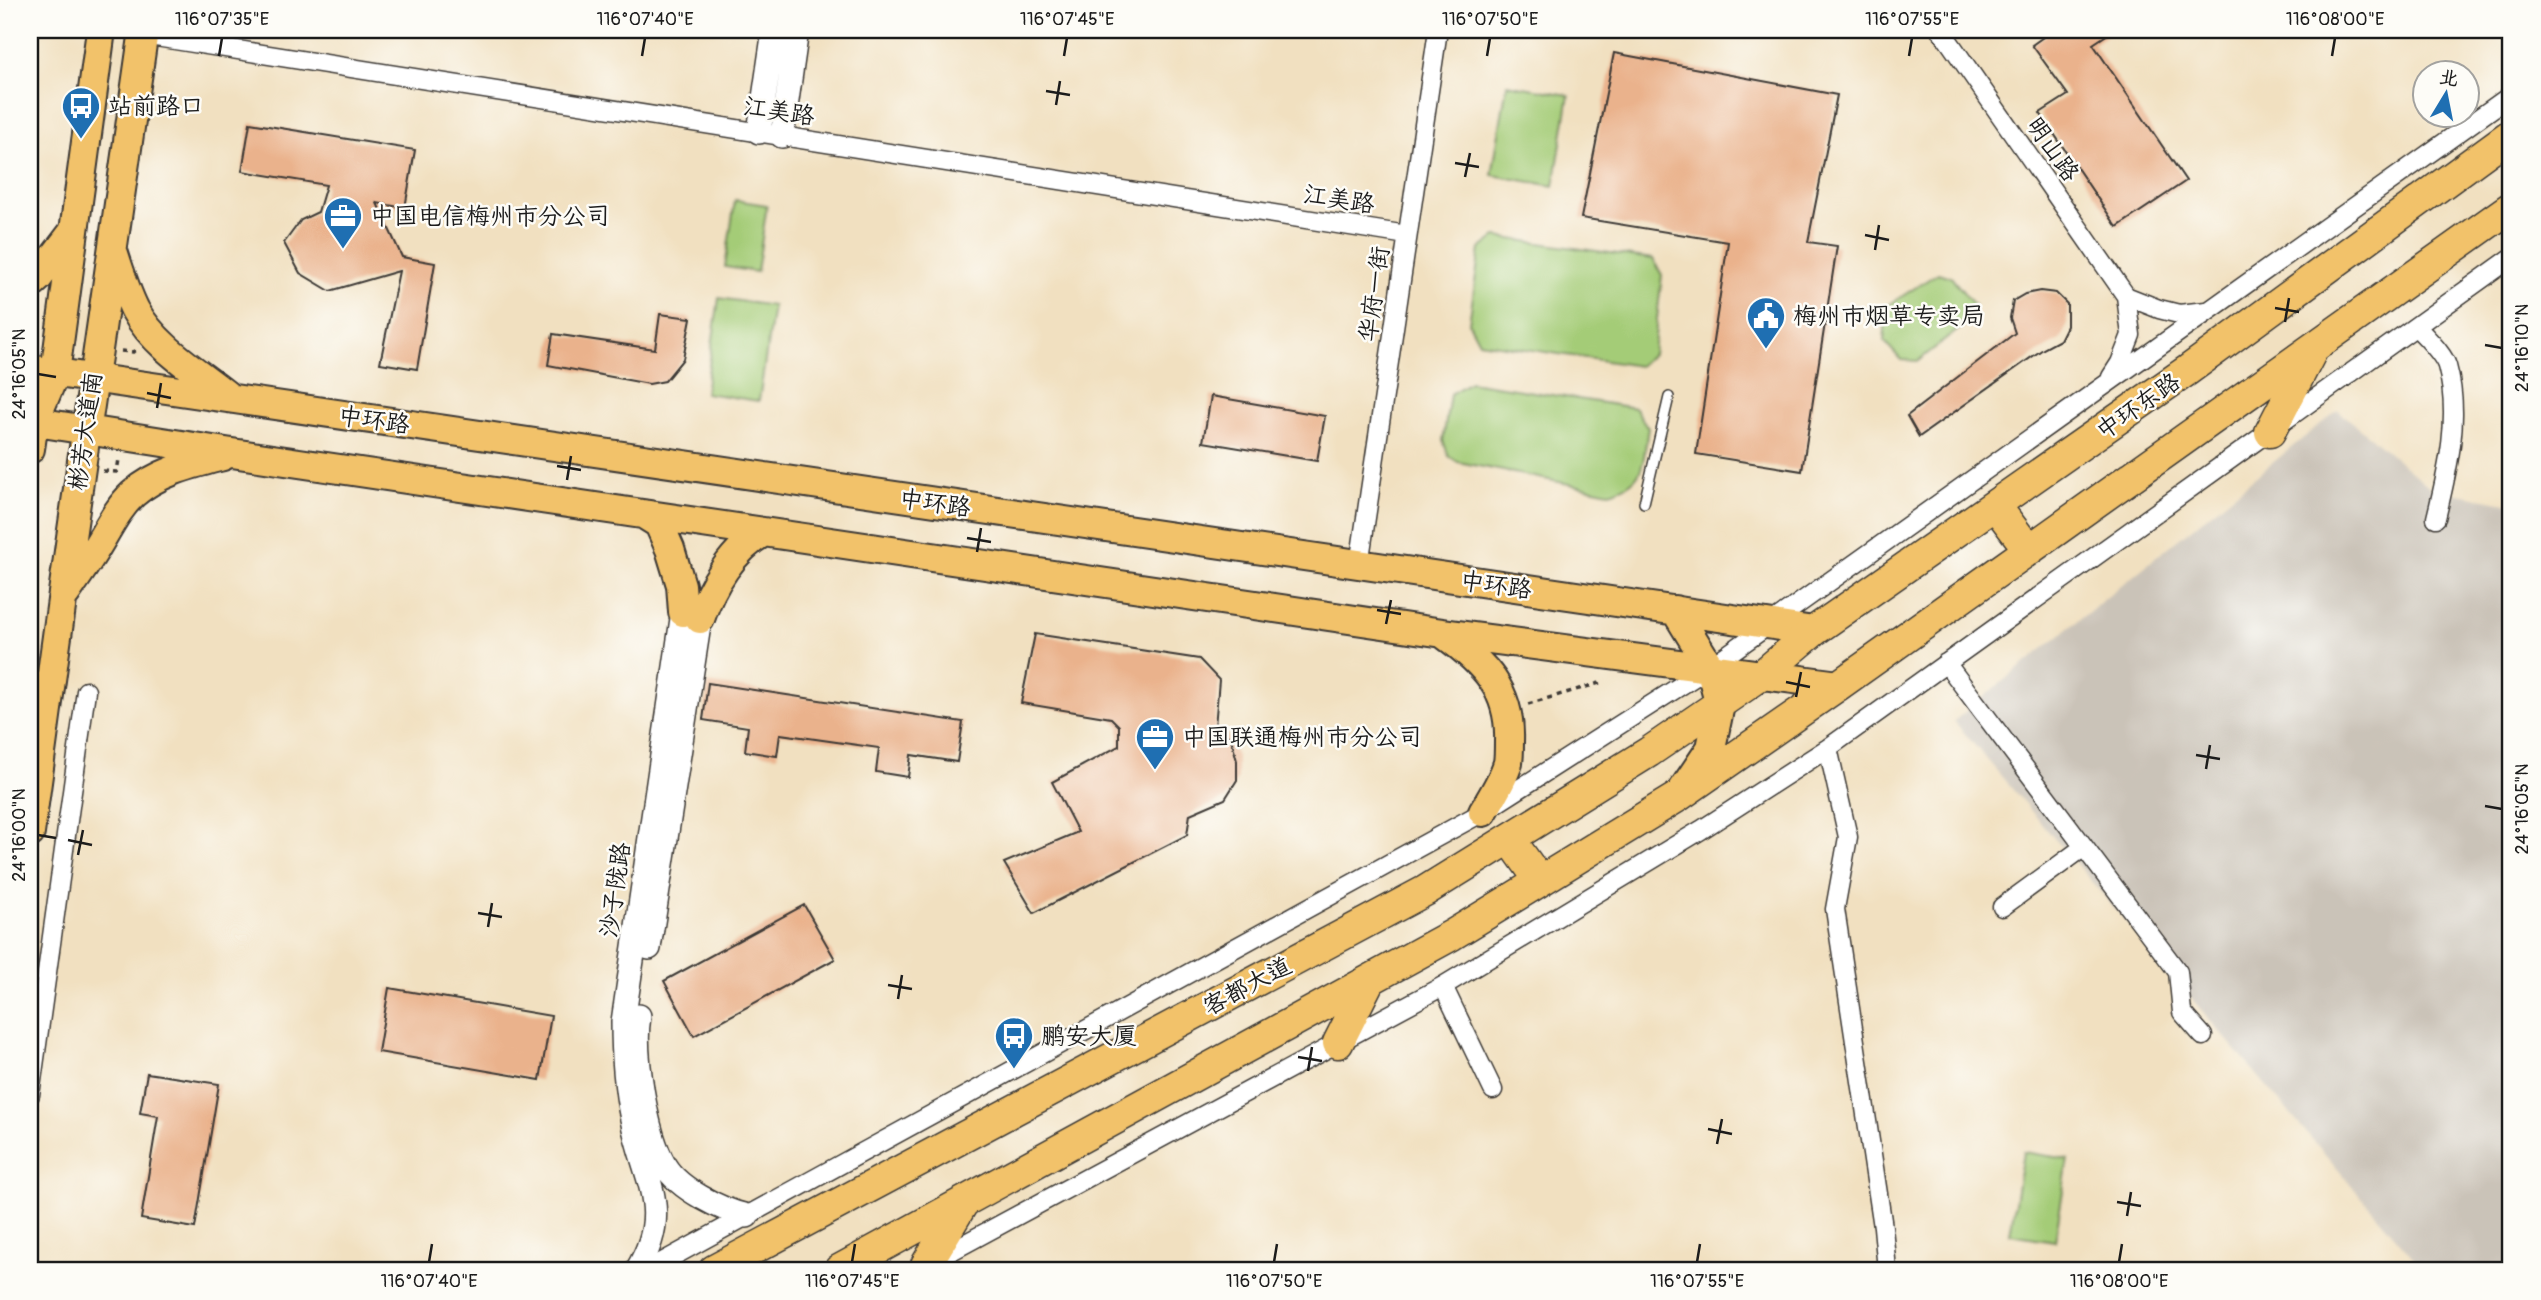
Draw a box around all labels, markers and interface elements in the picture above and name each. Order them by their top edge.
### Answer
text: 116°07'35"E [175,8,269,31]
text: 116°07'40"E [596,8,694,31]
text: 116°07'45"E [1020,8,1114,31]
text: 116°07'50"E [1442,8,1538,31]
text: 116°07'55"E [1865,8,1959,31]
text: 116°08'00"E [2286,8,2384,31]
north arrow [2412,60,2482,130]
text: 北 [2437,65,2460,92]
bus stop icon: 站前路口 [60,85,102,140]
place label: 站前路口 [108,92,204,121]
street label: 江美路 [741,92,817,131]
street label: 明山路 [2020,111,2085,187]
street label: 江美路 [1301,180,1377,219]
office icon: 中国电信梅州市分公司 [322,195,364,250]
place label: 中国电信梅州市分公司 [370,202,610,231]
street label: 华府一街 [1353,245,1396,344]
public building icon: 梅州市烟草专卖局 [1745,295,1787,350]
place label: 梅州市烟草专卖局 [1793,302,1985,331]
text: 24°16'10"N [2511,304,2534,392]
text: 24°16'05"N [8,329,31,420]
street label: 中环东路 [2091,367,2186,446]
street label: 彬芳大道南 [63,370,108,493]
street label: 中环路 [336,401,412,440]
street label: 中环路 [897,484,973,523]
street label: 中环路 [1458,566,1534,605]
office icon: 中国联通梅州市分公司 [1134,716,1176,771]
place label: 中国联通梅州市分公司 [1182,723,1422,752]
text: 24°16'05"N [2511,764,2534,855]
text: 24°16'00"N [8,788,31,882]
street label: 沙子陇路 [594,841,637,940]
street label: 客都大道 [1198,951,1296,1022]
bus stop icon: 鹏安大厦 [993,1015,1035,1070]
place label: 鹏安大厦 [1041,1022,1137,1051]
text: 116°07'40"E [380,1270,478,1293]
text: 116°07'45"E [805,1270,899,1293]
text: 116°07'50"E [1226,1270,1322,1293]
text: 116°07'55"E [1650,1270,1744,1293]
text: 116°08'00"E [2070,1270,2168,1293]

